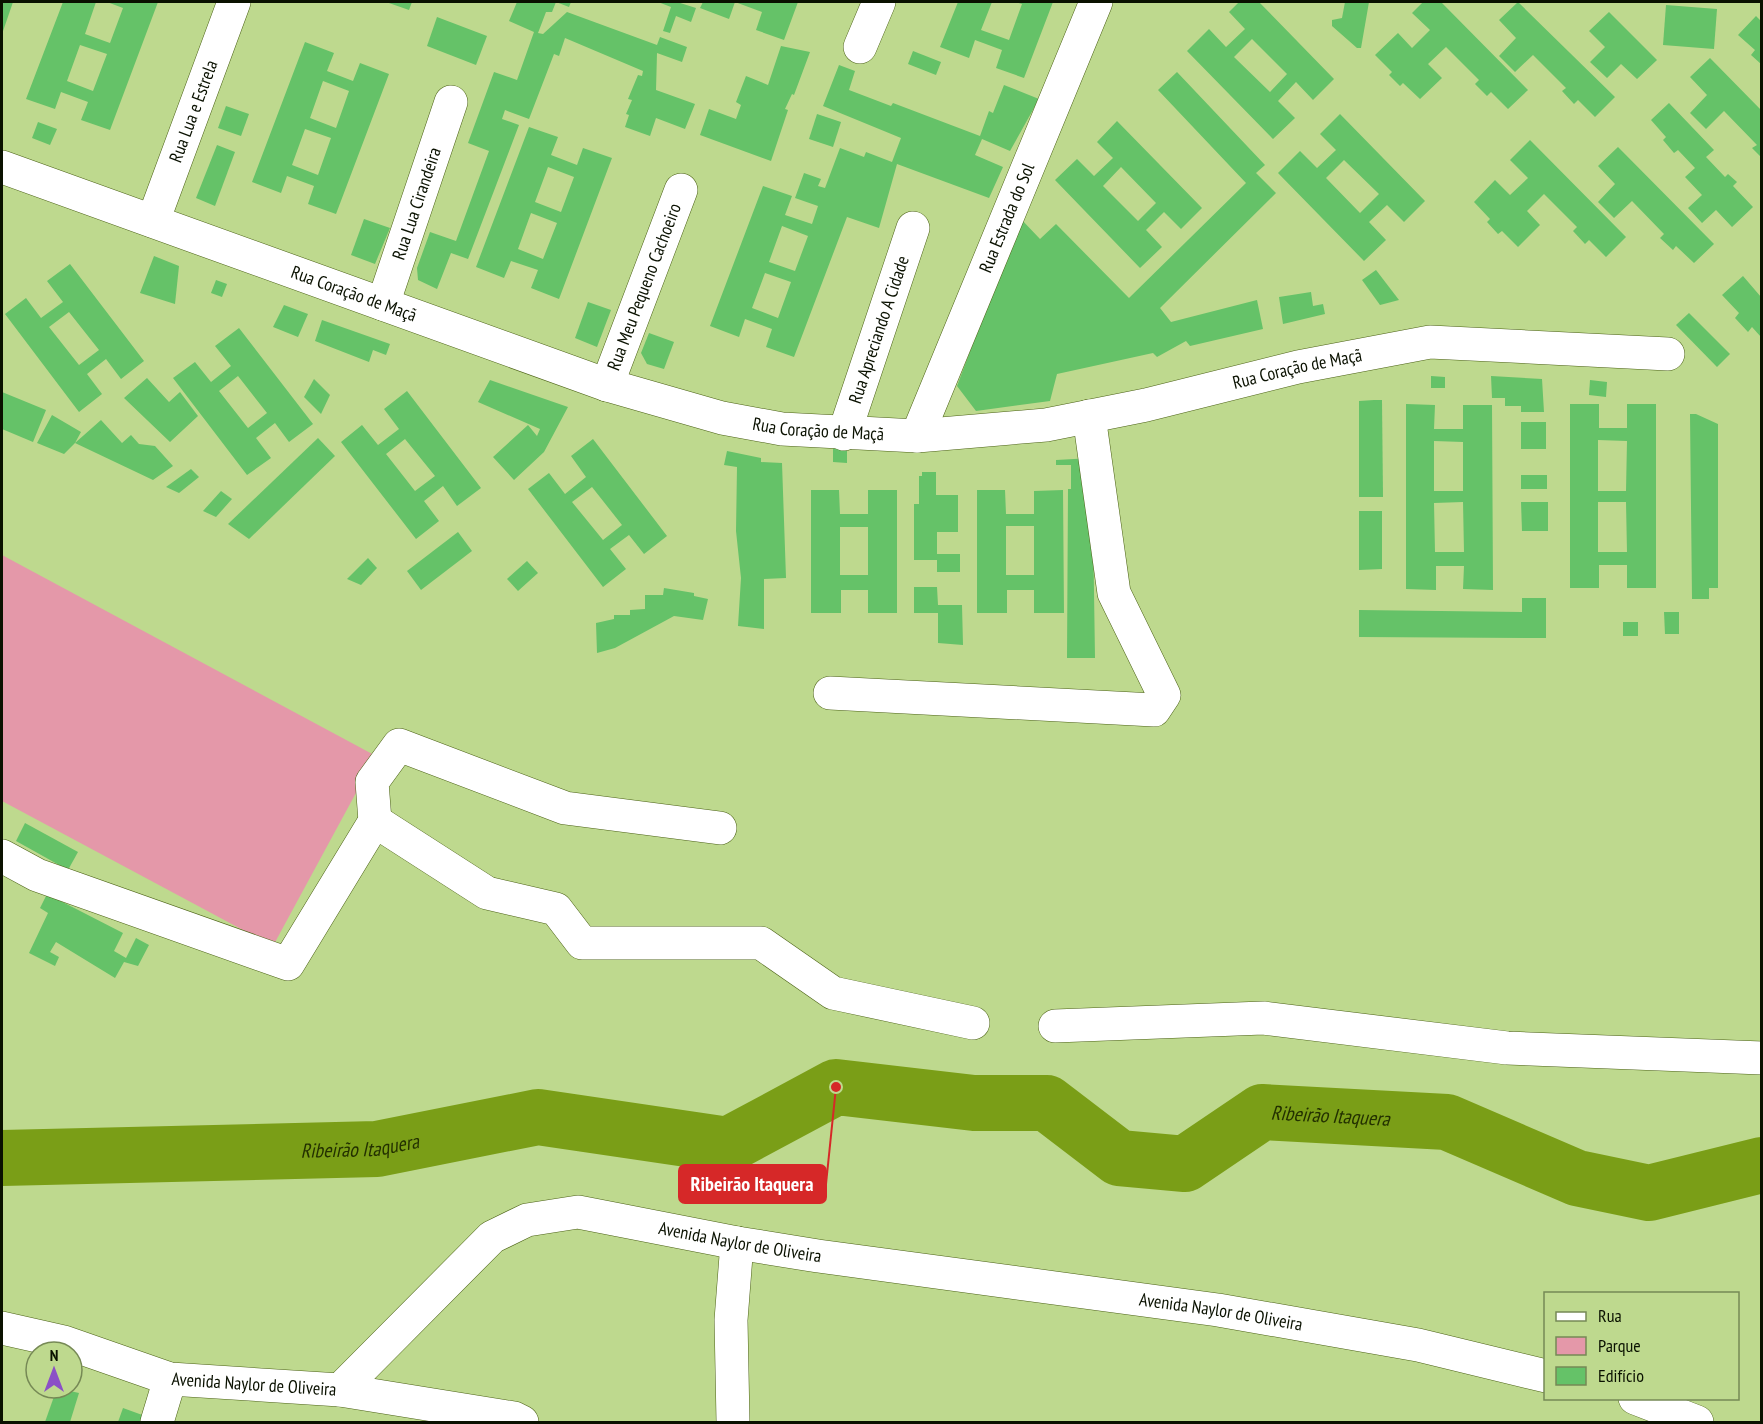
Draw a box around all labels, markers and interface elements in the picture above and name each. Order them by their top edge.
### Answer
street label: Rua Lua e Estrela [164,57,223,165]
street label: Rua Lua Cirandeira [387,144,446,263]
street label: Rua Estrada do Sol [974,159,1040,276]
street label: Rua Meu Pequeno Cachoeiro [602,200,686,373]
street label: Rua Apreciando A Cidade [843,253,914,406]
street label: Rua Coração de Maçã [288,260,420,326]
street label: Rua Coração de Maçã [1230,343,1364,394]
street label: Rua Coração de Maçã [751,412,885,445]
water label: Ribeirão Itaquera [1270,1100,1391,1132]
water label: Ribeirão Itaquera [300,1128,422,1164]
callout: Ribeirão Itaquera [679,1165,826,1203]
text: Ribeirão Itaquera [691,1171,813,1197]
street label: Avenida Naylor de Oliveira [657,1216,823,1267]
street label: Avenida Naylor de Oliveira [1138,1287,1304,1336]
legend [1544,1292,1739,1400]
text: Rua [1598,1304,1622,1327]
text: Parque [1598,1334,1641,1357]
north arrow [24,1340,84,1400]
text: N [50,1345,58,1365]
text: Edifício [1598,1364,1644,1387]
street label: Avenida Naylor de Oliveira [171,1367,337,1401]

